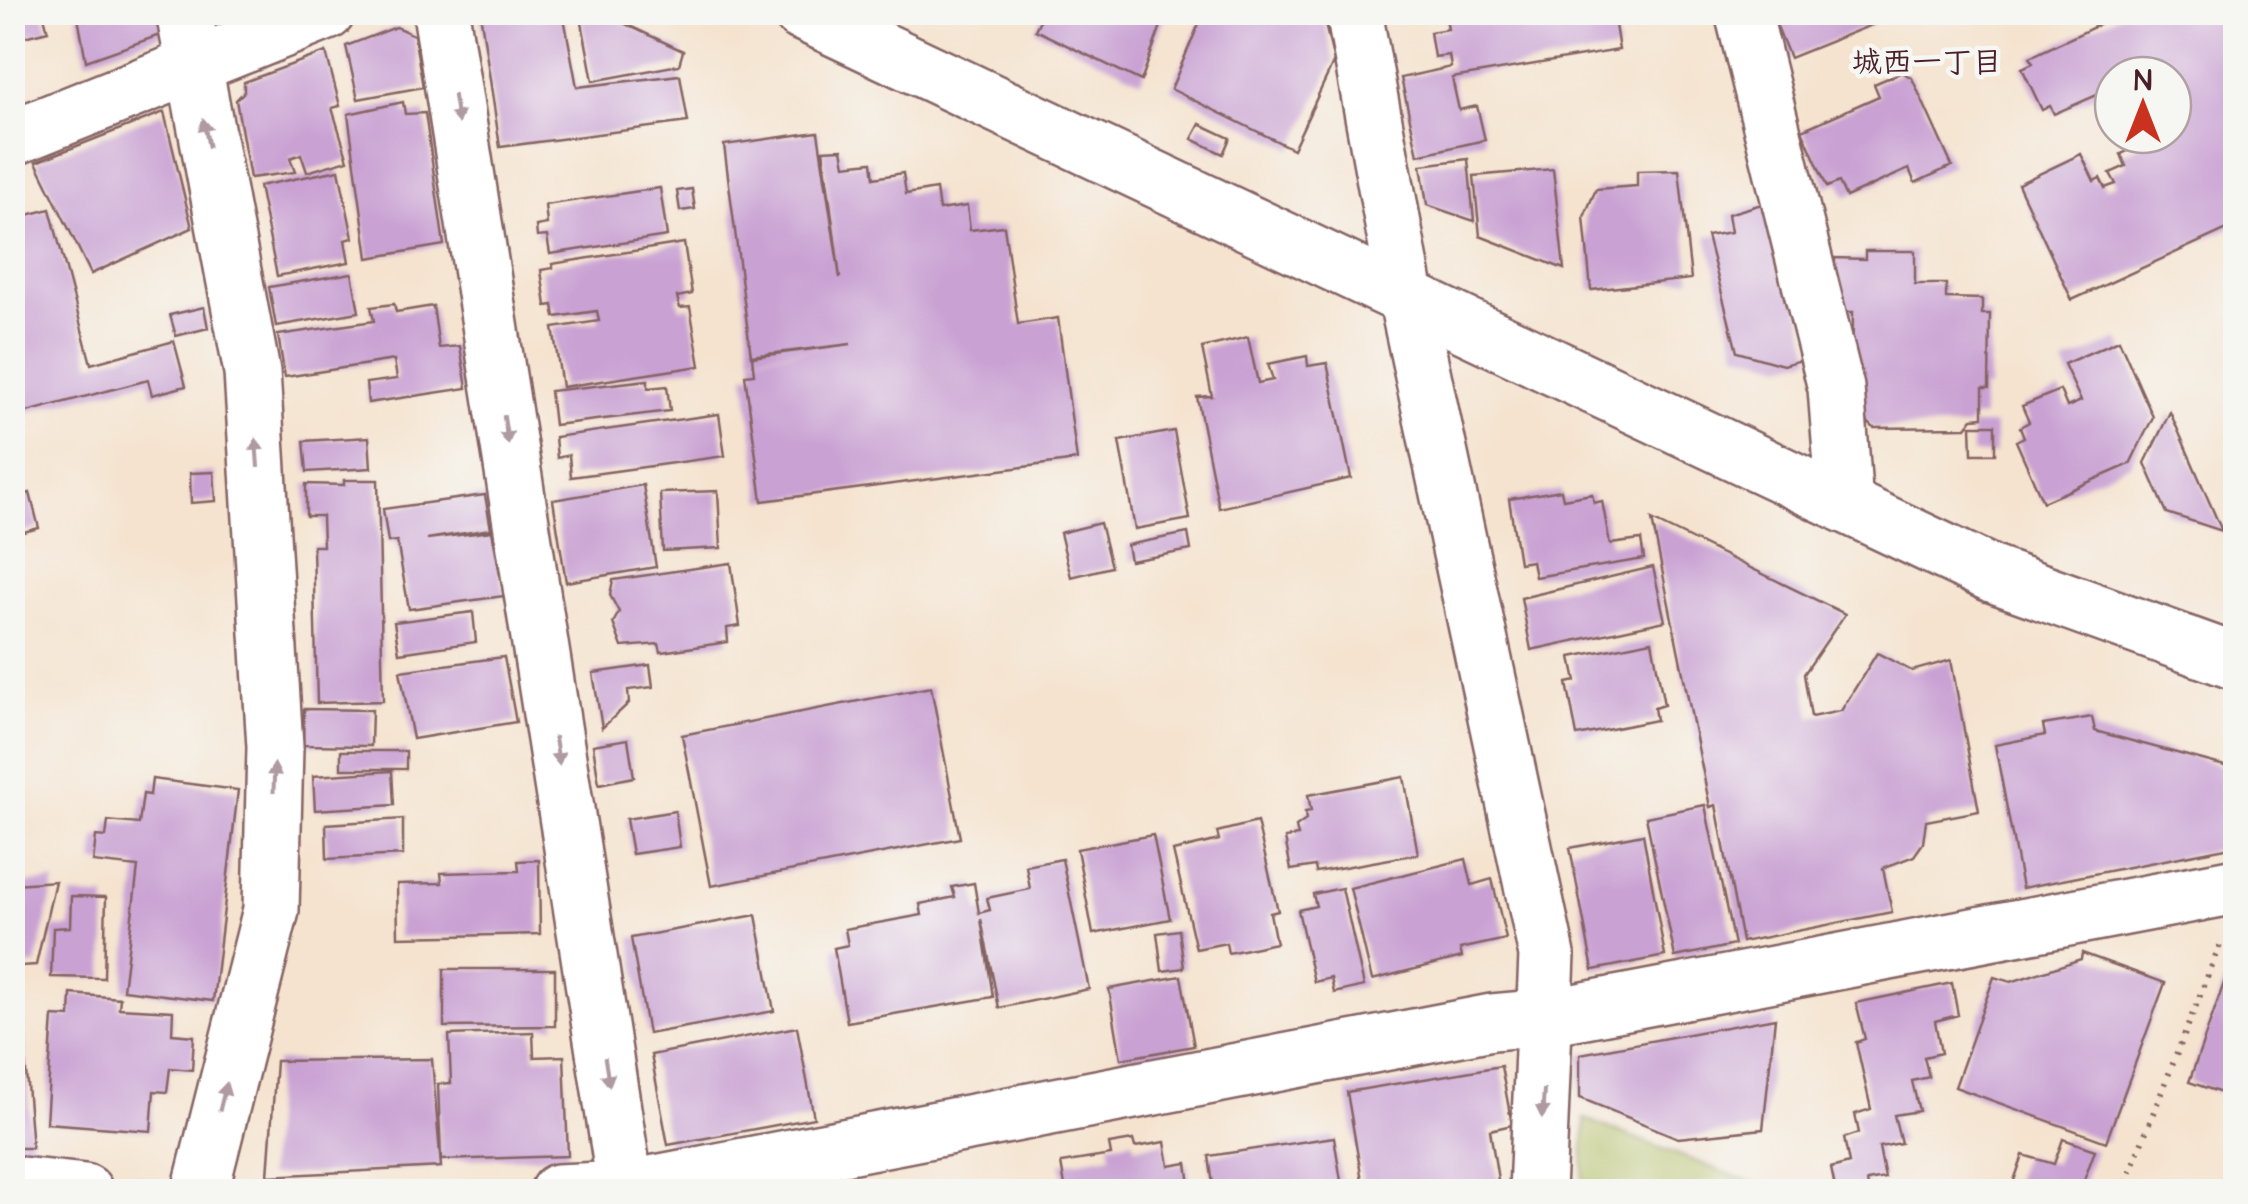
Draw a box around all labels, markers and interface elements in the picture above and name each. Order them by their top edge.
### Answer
district label: 城西一丁目 [1852,42,2002,84]
north arrow [2093,55,2193,155]
text: N [2134,62,2152,101]
one-way arrow [448,94,464,125]
one-way arrow [198,117,213,148]
one-way arrow [499,415,514,446]
one-way arrow [249,437,265,469]
one-way arrow [549,736,565,767]
one-way arrow [267,761,283,793]
one-way arrow [600,1057,615,1088]
one-way arrow [215,1081,231,1112]
one-way arrow [1535,1089,1551,1121]

